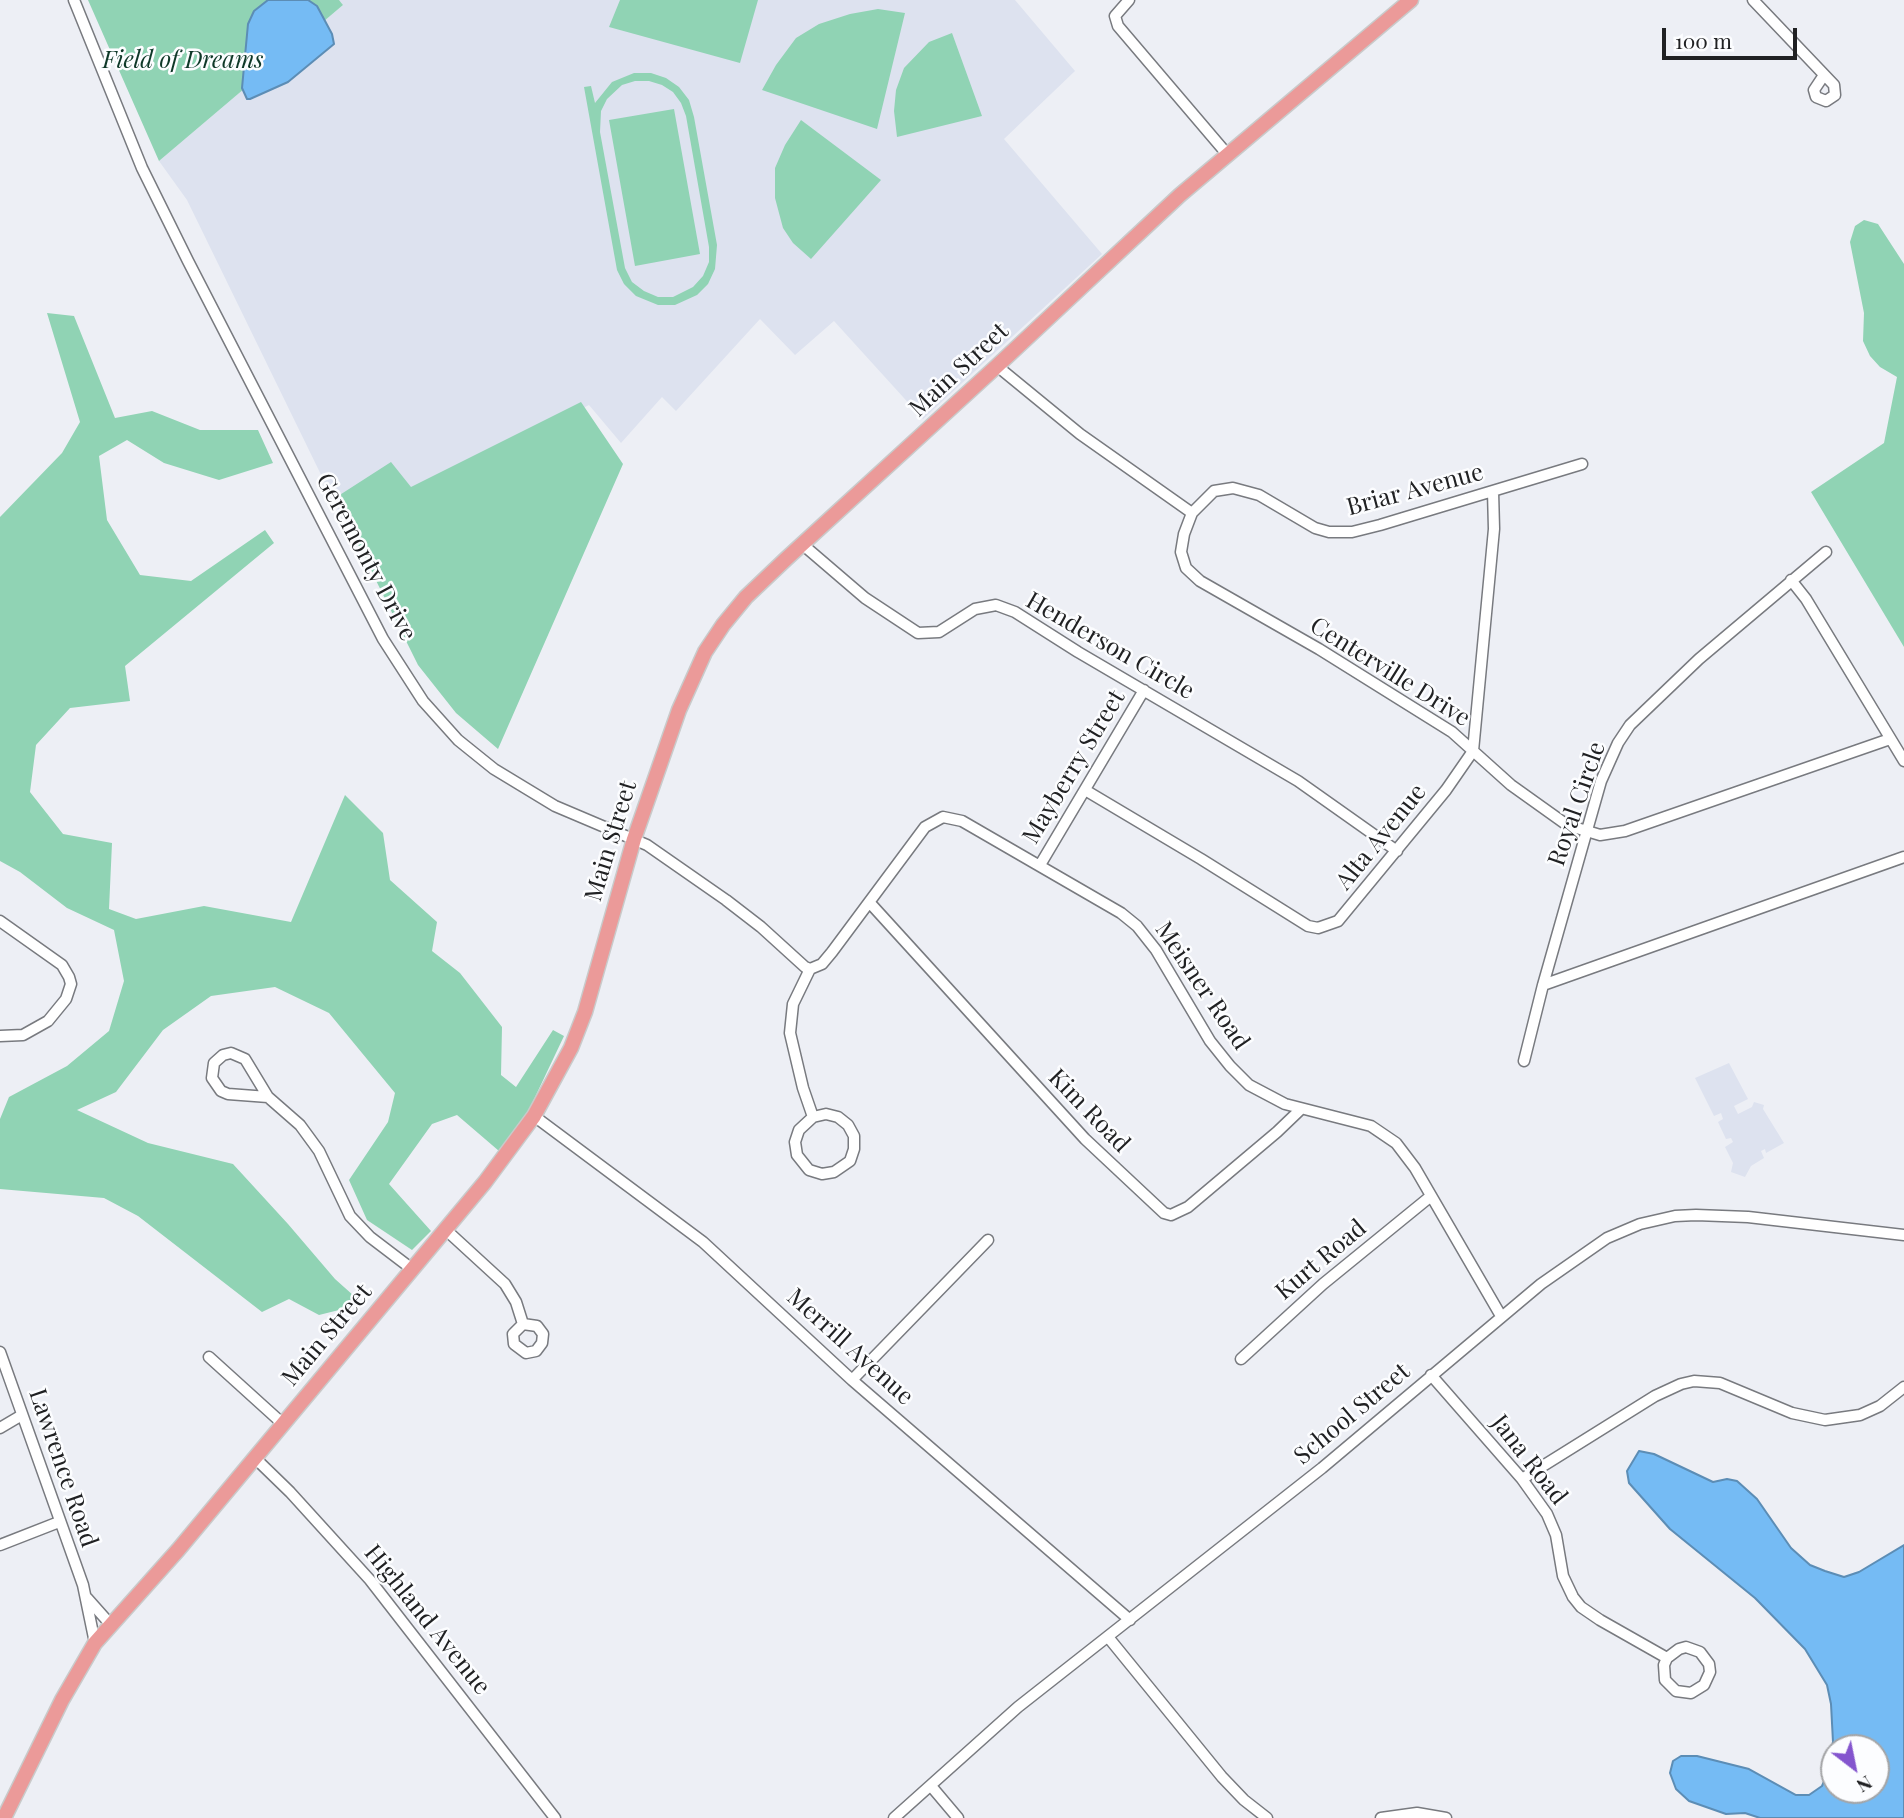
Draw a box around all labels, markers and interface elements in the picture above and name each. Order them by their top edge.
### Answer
scale bar [1666,14,1801,58]
text: 100 m [1675,26,1732,54]
park label: Field of Dreams [103,47,263,75]
street label: Main Street [904,317,1014,423]
street label: Briar Avenue [1343,458,1487,522]
street label: Geremonty Drive [310,468,422,646]
street label: Henderson Circle [1021,586,1199,706]
street label: Centerville Drive [1305,611,1475,733]
street label: Mayberry Street [1017,685,1131,849]
street label: Royal Circle [1542,738,1612,870]
street label: Main Street [579,777,643,905]
street label: Alta Avenue [1330,778,1432,896]
street label: Meisner Road [1149,917,1255,1055]
street label: Kim Road [1042,1063,1136,1159]
street label: Kurt Road [1270,1214,1372,1306]
street label: Main Street [276,1278,378,1392]
street label: Merrill Avenue [781,1283,919,1411]
street label: School Street [1288,1357,1416,1471]
street label: Lawrence Road [22,1385,104,1551]
street label: Jana Road [1485,1409,1573,1511]
street label: Highland Avenue [358,1539,496,1701]
north arrow [1820,1734,1890,1804]
text: N [1852,1770,1878,1800]

